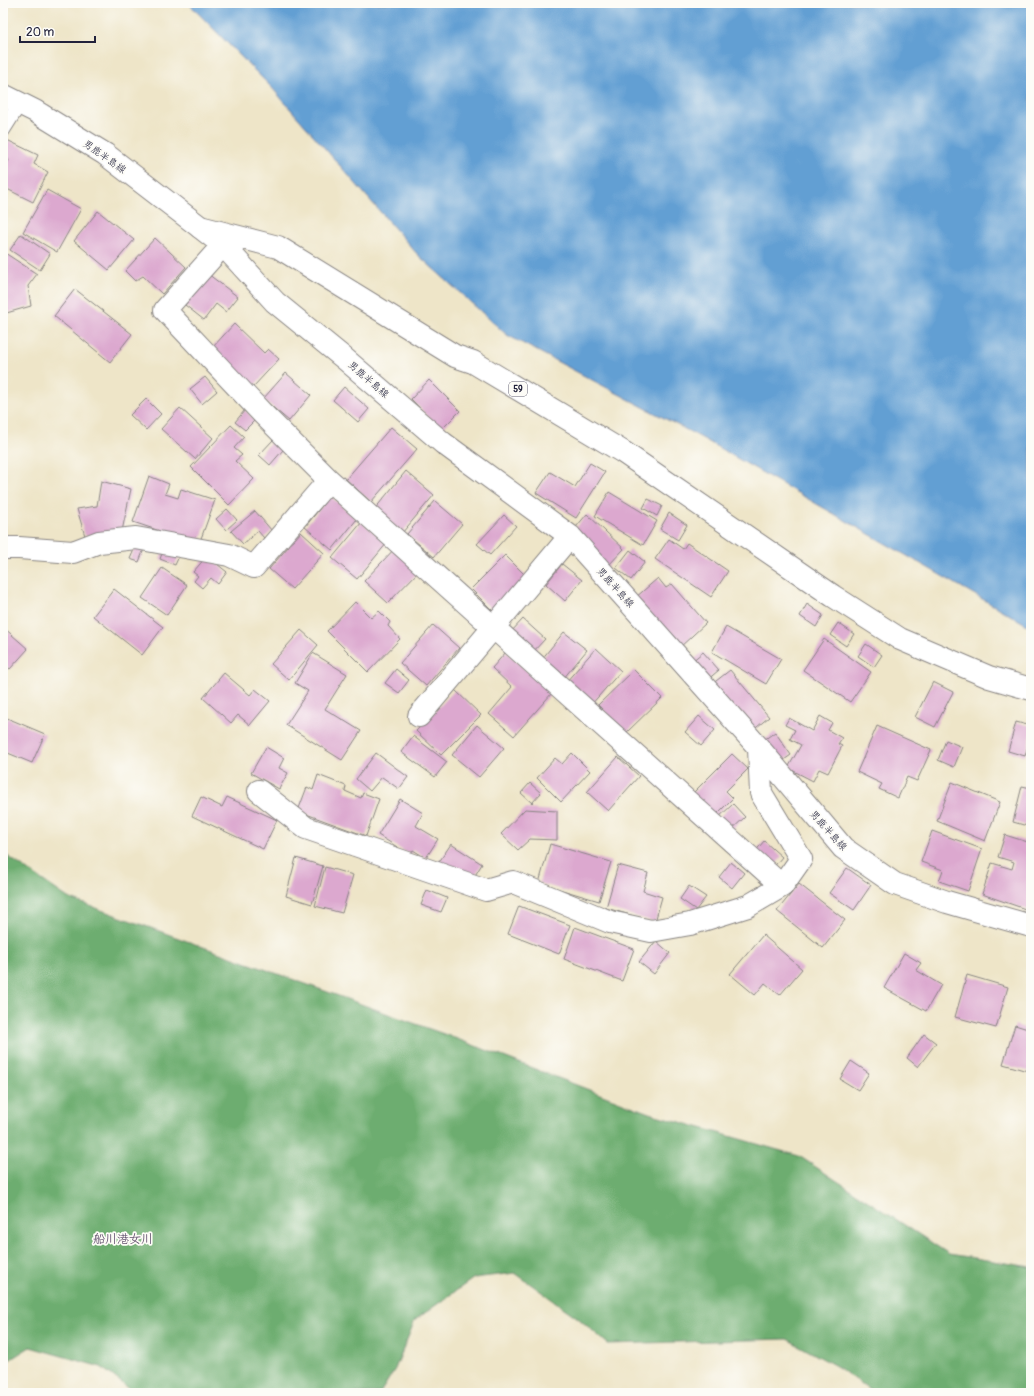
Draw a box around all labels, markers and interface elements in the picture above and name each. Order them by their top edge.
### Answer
scale bar [20,18,95,44]
text: 20 m [26,25,55,40]
street label: 男鹿半島線 [81,138,128,176]
street label: 男鹿半島線 [346,359,391,401]
road number: 59 [509,382,527,396]
street label: 男鹿半島線 [594,565,636,610]
street label: 男鹿半島線 [807,808,849,853]
district label: 船川港女川 [93,1232,153,1247]

